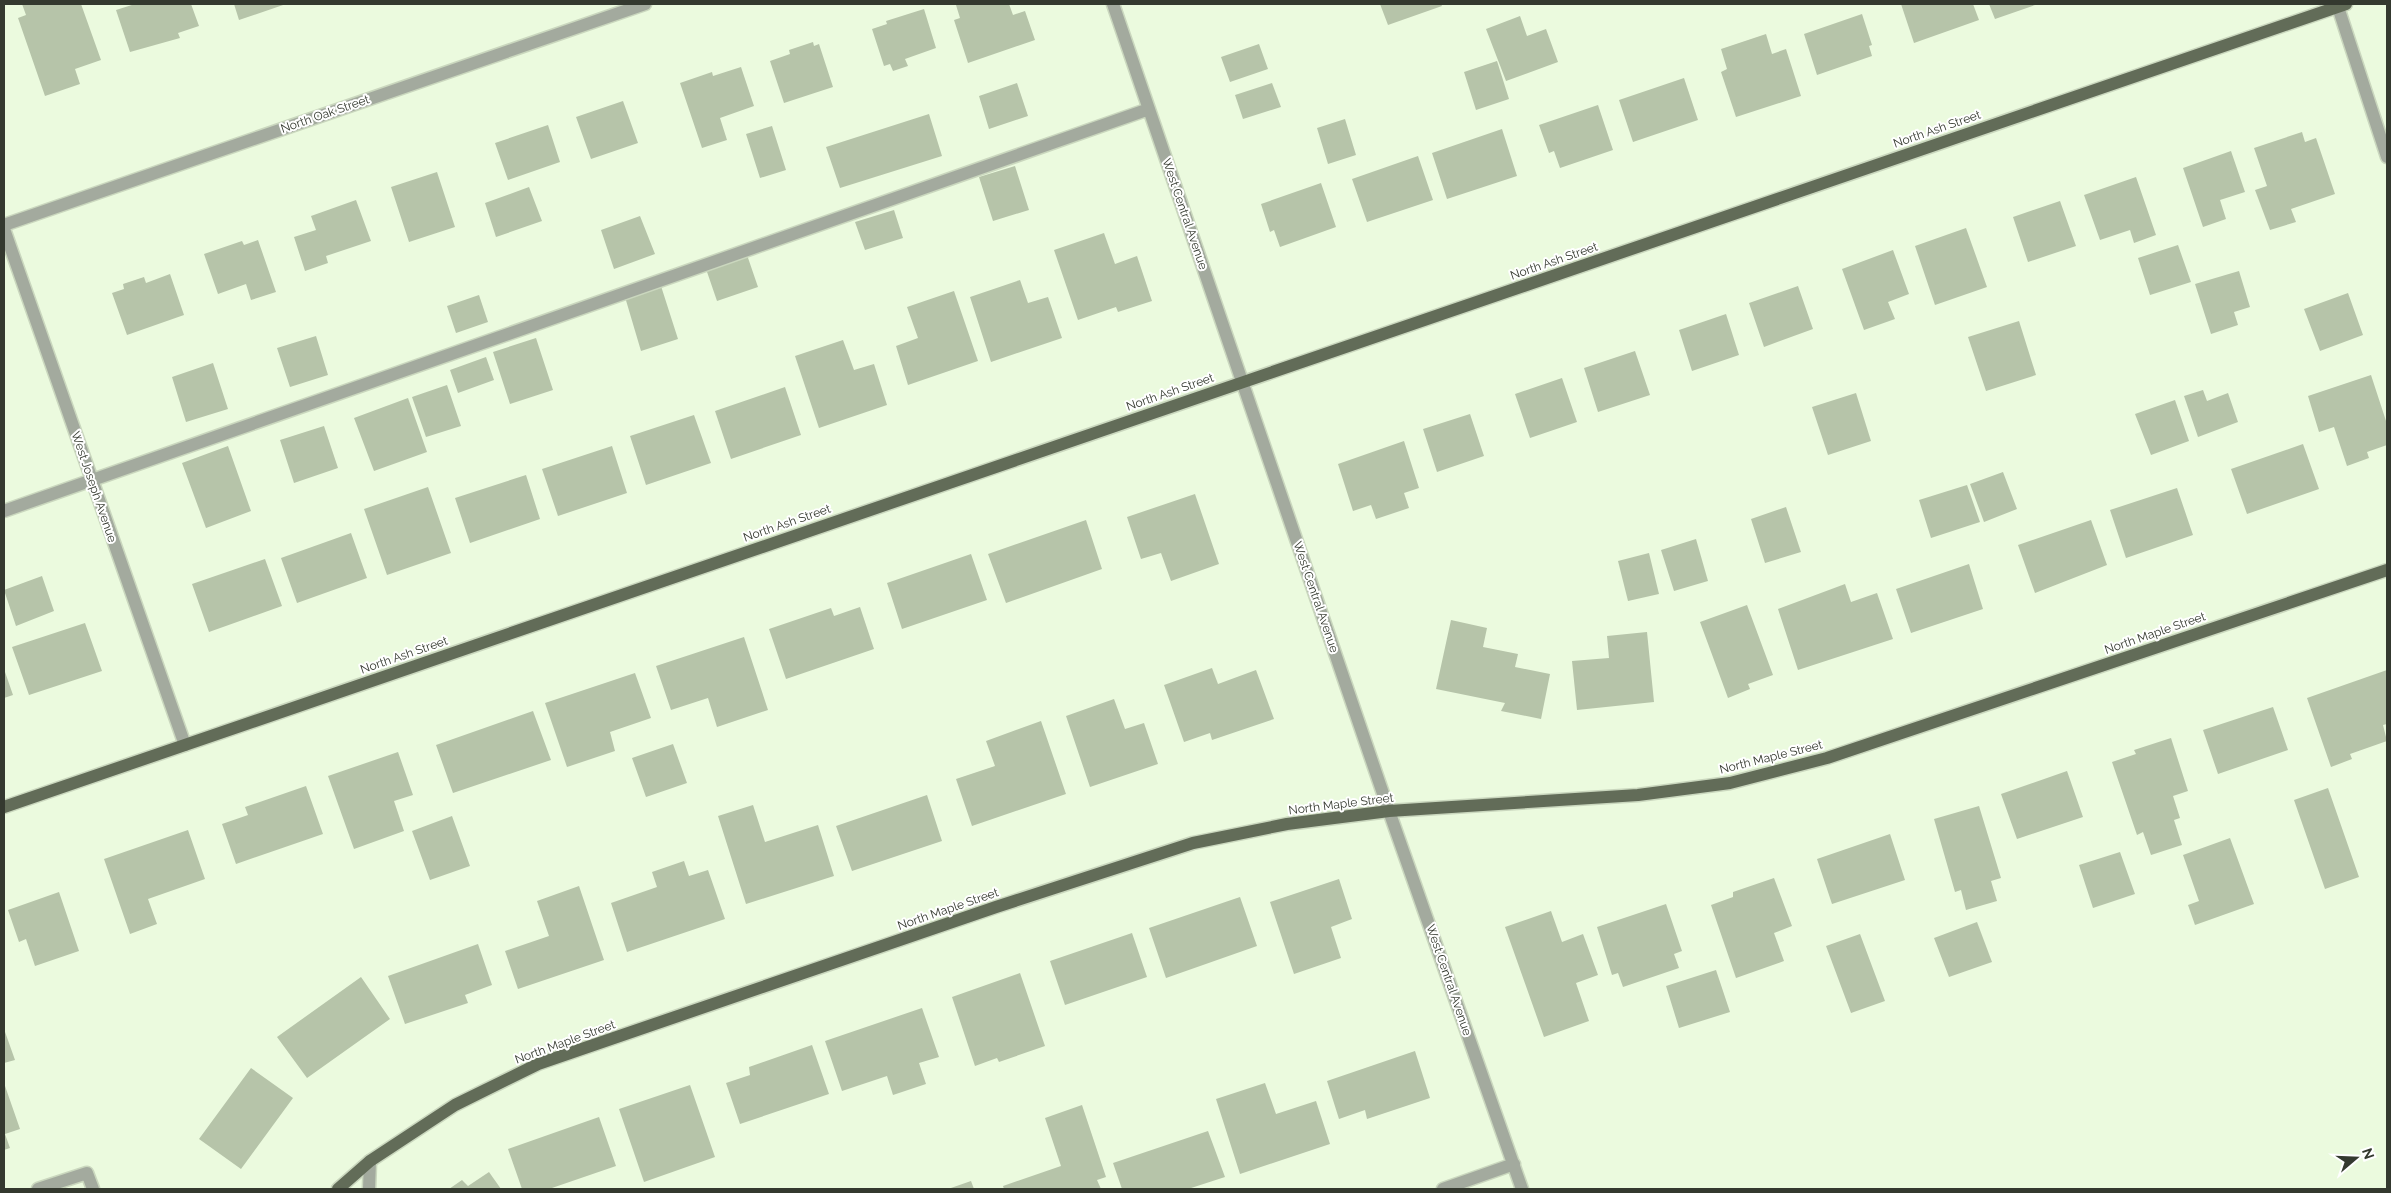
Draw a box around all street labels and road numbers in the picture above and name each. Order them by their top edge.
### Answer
street label: North Oak Street [279,92,371,136]
street label: North Ash Street [1892,108,1982,150]
street label: West Central Avenue [1159,157,1211,271]
street label: North Ash Street [1509,240,1599,282]
street label: North Ash Street [1125,371,1215,413]
street label: West Joseph Avenue [68,430,120,544]
street label: North Ash Street [742,502,832,544]
street label: West Central Avenue [1290,540,1342,654]
street label: North Maple Street [2103,609,2207,657]
street label: North Ash Street [359,634,449,676]
street label: North Maple Street [1718,737,1824,777]
street label: North Maple Street [1288,791,1394,817]
street label: North Maple Street [896,885,1000,933]
street label: West Central Avenue [1423,923,1475,1037]
street label: North Maple Street [513,1017,617,1067]

